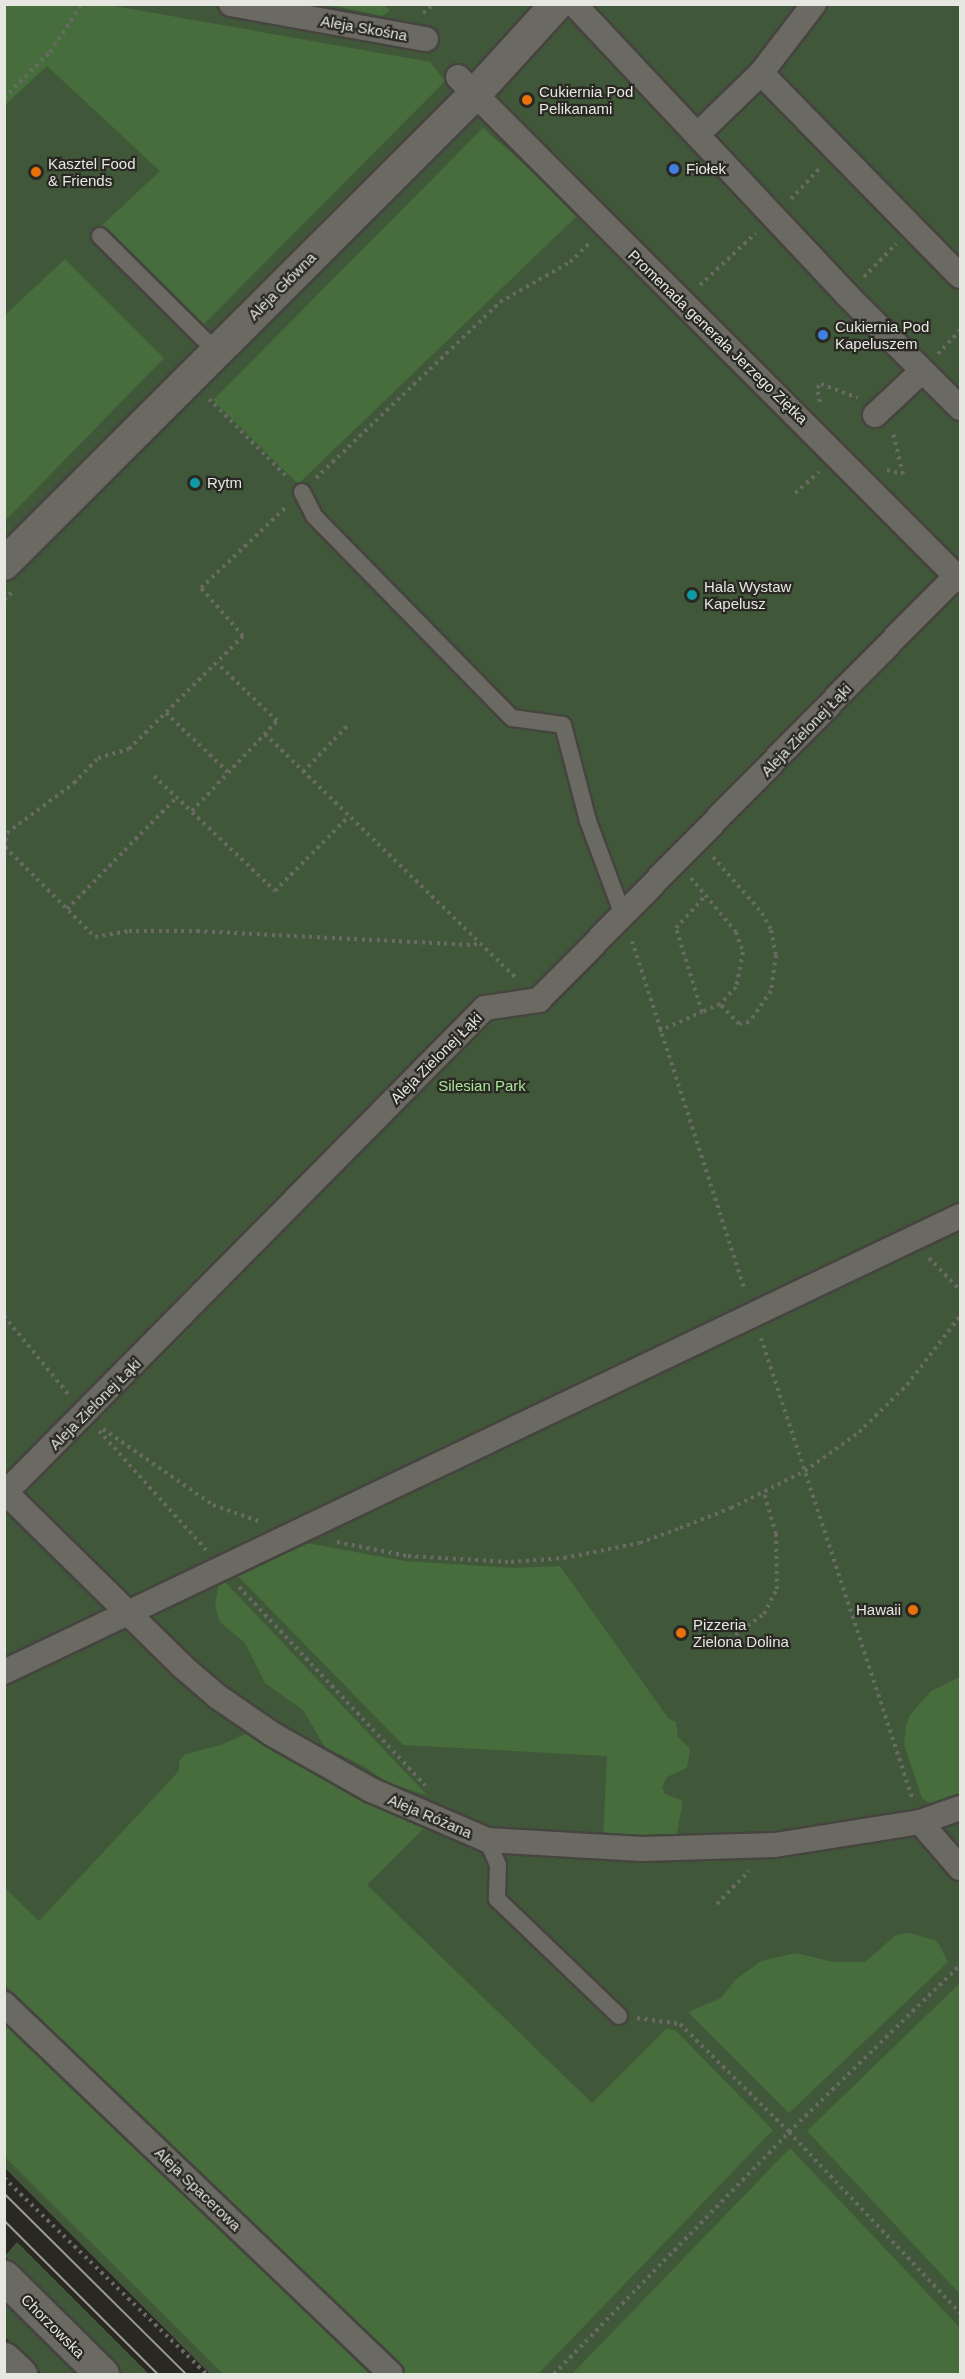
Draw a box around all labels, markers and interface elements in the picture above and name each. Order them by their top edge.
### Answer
street label: Aleja Skośna [319,12,409,44]
place label: Cukiernia Pod Pelikanami [539,82,633,117]
marker: Cukiernia Pod Pelikanami [520,93,534,107]
place label: Kasztel Food & Friends [48,154,136,189]
place label: Fiołek [686,160,726,178]
marker: Fiołek [667,162,681,176]
marker: Kasztel Food & Friends [29,165,43,179]
street label: Promenada generała Jerzego Ziętka [624,246,812,428]
street label: Aleja Główna [244,248,320,324]
place label: Cukiernia Pod Kapeluszem [835,317,929,352]
marker: Cukiernia Pod Kapeluszem [816,328,830,342]
place label: Rytm [207,474,242,492]
marker: Rytm [188,476,202,490]
place label: Hala Wystaw Kapelusz [704,577,791,612]
marker: Hala Wystaw Kapelusz [685,588,699,602]
street label: Aleja Zielonej Łąki [757,680,855,780]
street label: Aleja Zielonej Łąki [387,1009,485,1107]
park label: Silesian Park [438,1077,526,1095]
street label: Aleja Zielonej Łąki [46,1355,144,1453]
place label: Hawaii [856,1601,901,1619]
marker: Hawaii [906,1603,920,1617]
place label: Pizzeria Zielona Dolina [693,1615,789,1650]
marker: Pizzeria Zielona Dolina [674,1626,688,1640]
street label: Aleja Różana [385,1790,475,1842]
street label: Aleja Spacerowa [151,2143,245,2235]
street label: Chorzowska [17,2290,89,2362]

